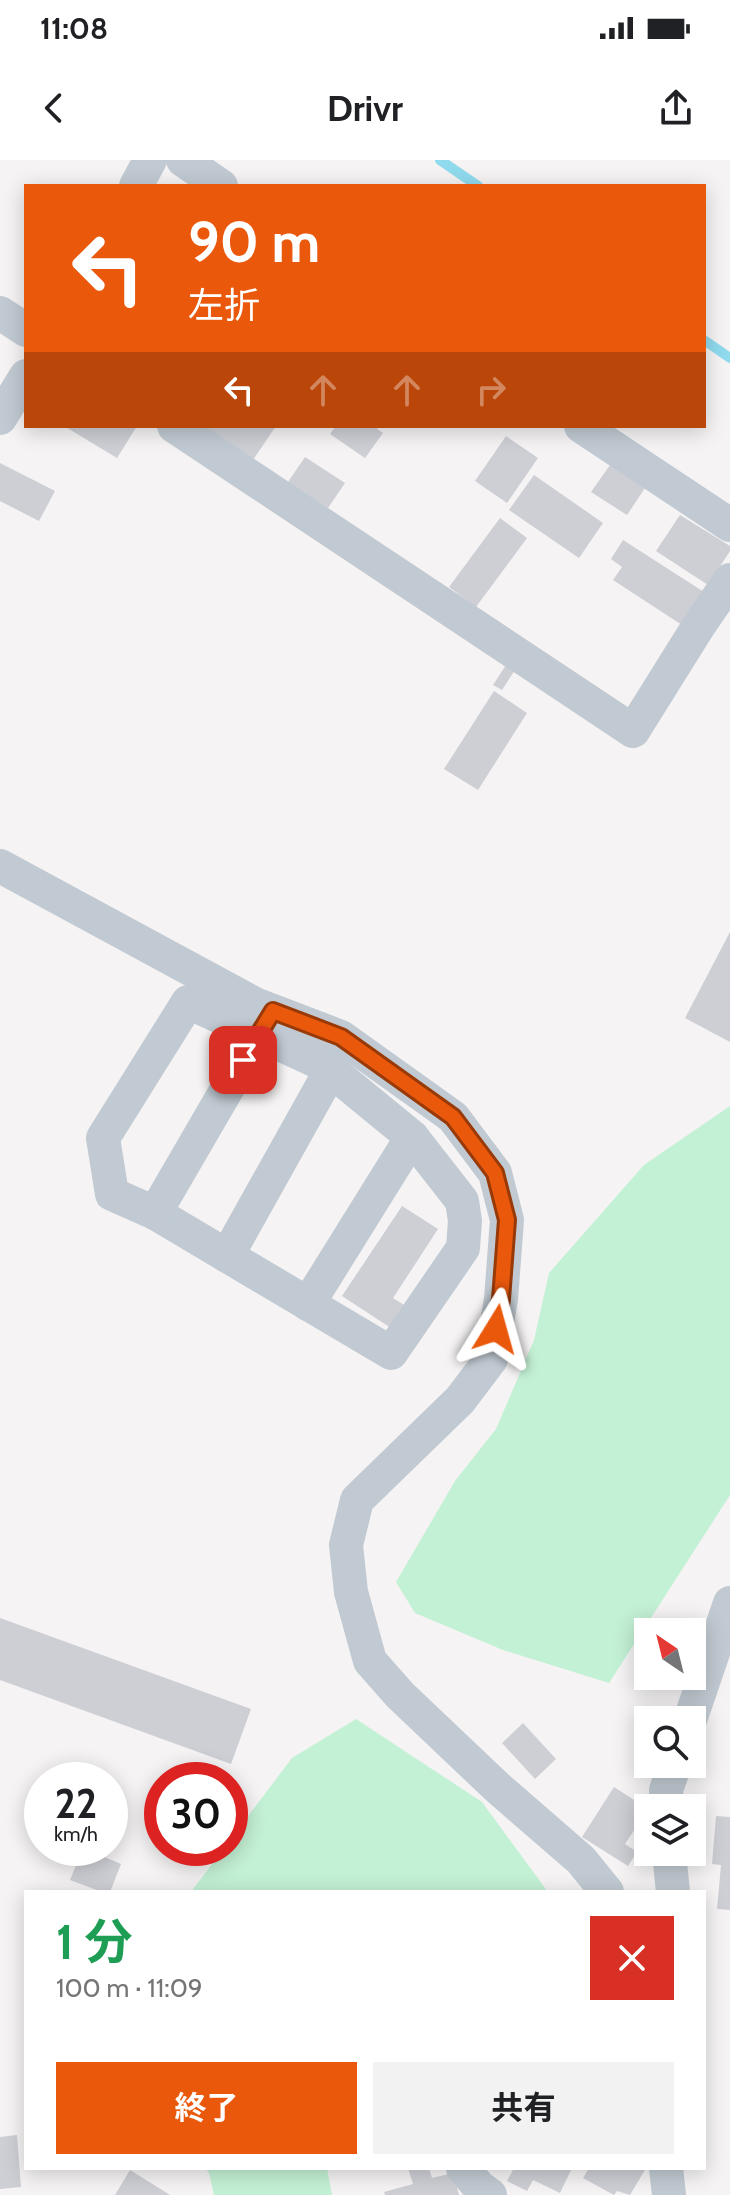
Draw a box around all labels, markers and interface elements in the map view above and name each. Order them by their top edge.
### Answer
text: 11:08 [40,10,108,47]
icon: back [32,86,76,130]
text: Drivr [327,86,403,130]
icon: share [654,86,698,130]
text: 90 m [188,208,320,276]
icon: left [56,216,160,320]
text: 左折 [188,283,260,327]
icon: left [217,368,261,412]
icon: ahead [301,368,345,412]
icon: ahead [385,368,429,412]
icon: right [469,368,513,412]
pin [209,1026,277,1094]
icon: arrive [221,1038,265,1082]
position arrow [454,1287,538,1371]
north arrow [634,1618,706,1690]
map controls [634,1618,706,1866]
button: search [634,1706,706,1778]
speed limit sign: 30 [144,1762,248,1866]
text: 22 [55,1779,97,1828]
button: layers [634,1794,706,1866]
text: km/h [54,1822,98,1846]
text: 1 分 [56,1913,133,1971]
button: close [590,1916,674,2000]
text: 100 m · 11:09 [56,1972,203,2004]
button: 終了 [56,2062,357,2154]
button: 共有 [373,2062,674,2154]

